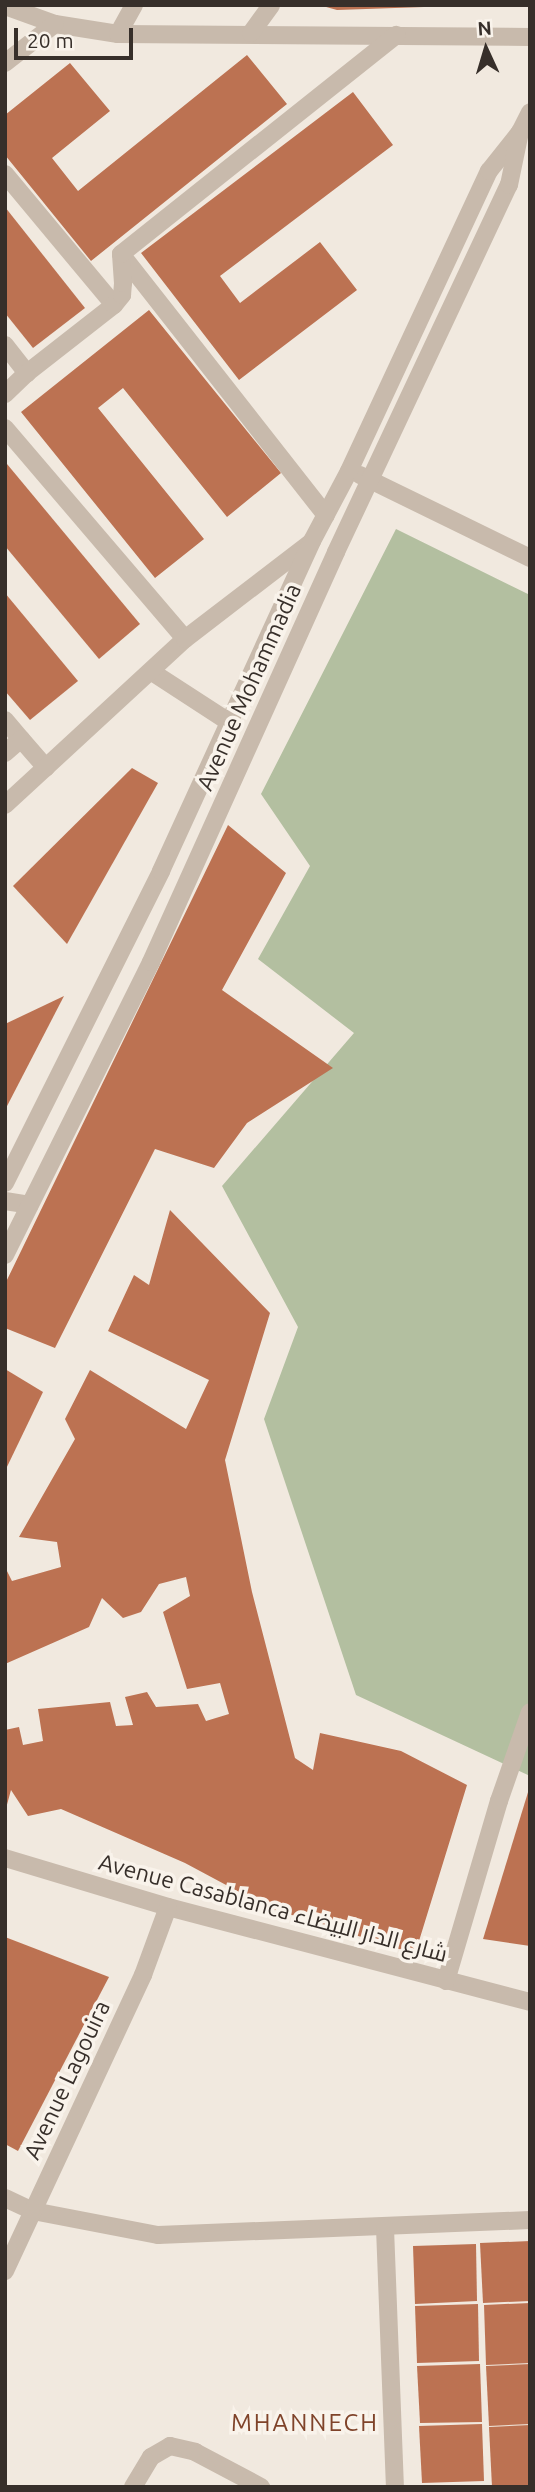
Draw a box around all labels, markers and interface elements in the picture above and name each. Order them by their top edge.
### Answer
scale bar [18,14,136,58]
north arrow [451,14,521,84]
text: N [477,17,492,40]
text: 20 m [27,28,74,52]
street label: Avenue Mohammadia [191,579,307,795]
street label: Avenue Casablanca شارع الدار البيضاء [96,1848,450,1968]
street label: Avenue Lagouira [18,1996,116,2164]
district label: MHANNECH [232,2409,378,2437]

